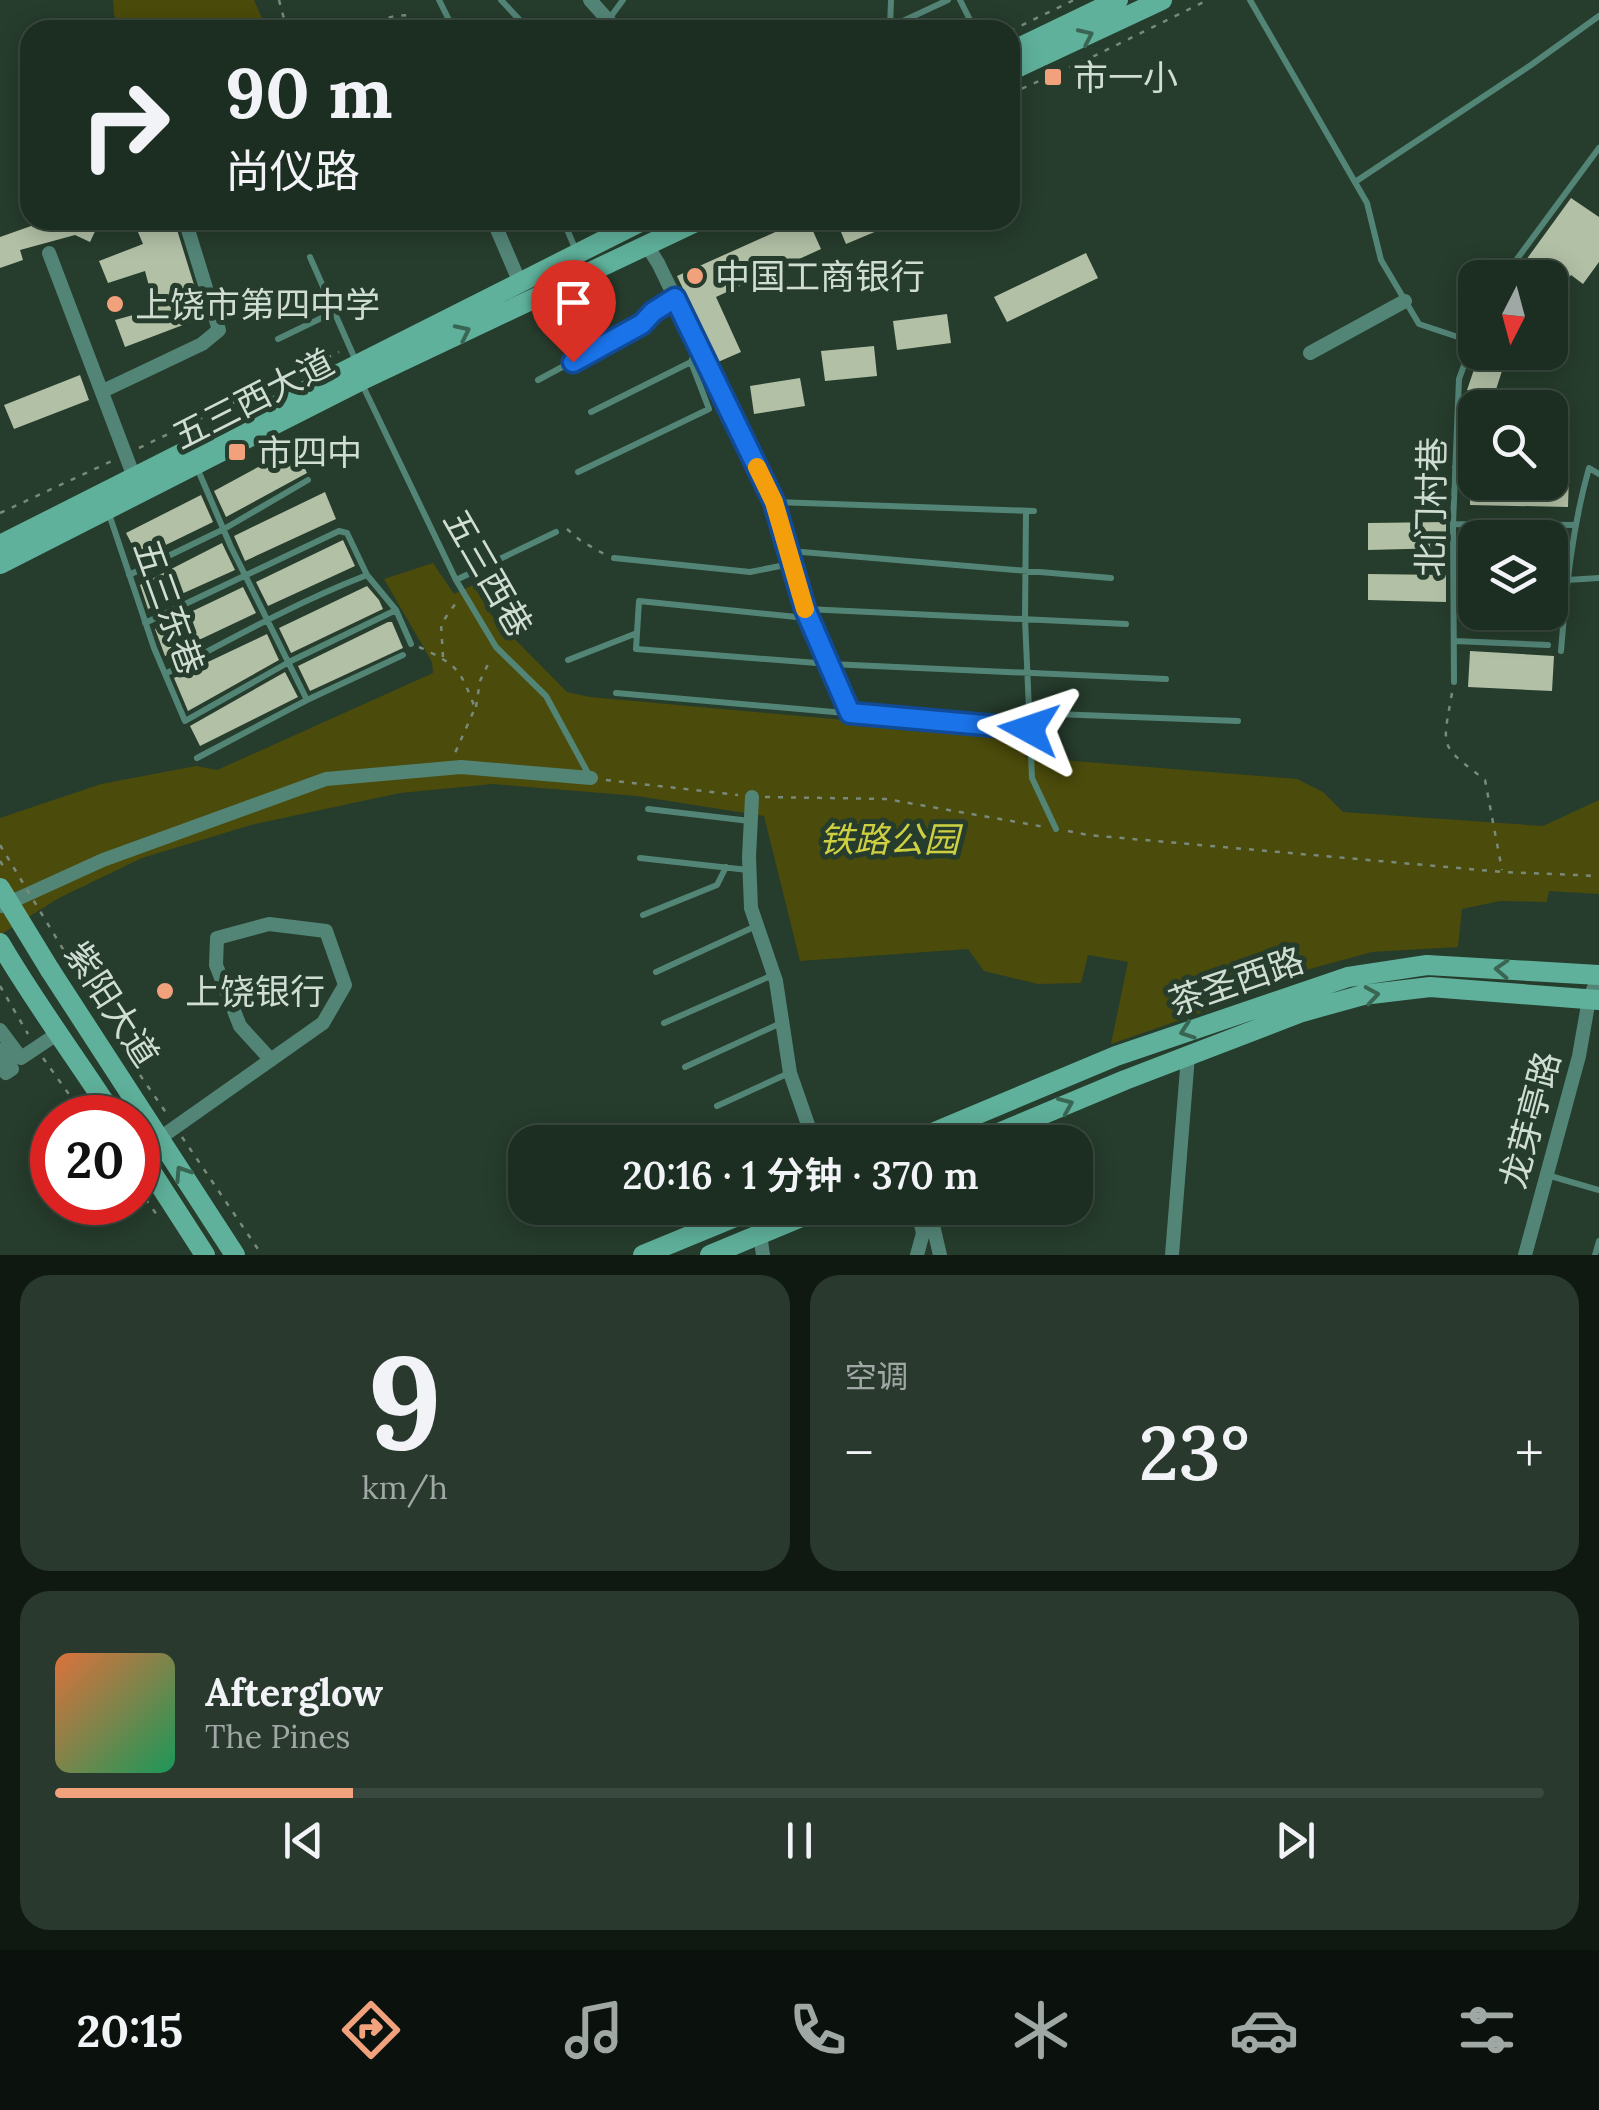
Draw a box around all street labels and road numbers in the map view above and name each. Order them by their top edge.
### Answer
street label: 五三西大道 [165,339,341,459]
street label: 北门村巷 [1407,437,1455,577]
street label: 五三西巷 [434,501,542,645]
street label: 五三东巷 [124,534,214,680]
street label: 紫阳大道 [55,933,169,1075]
street label: 茶圣西路 [1162,937,1310,1025]
street label: 龙芽亭路 [1490,1047,1570,1193]

